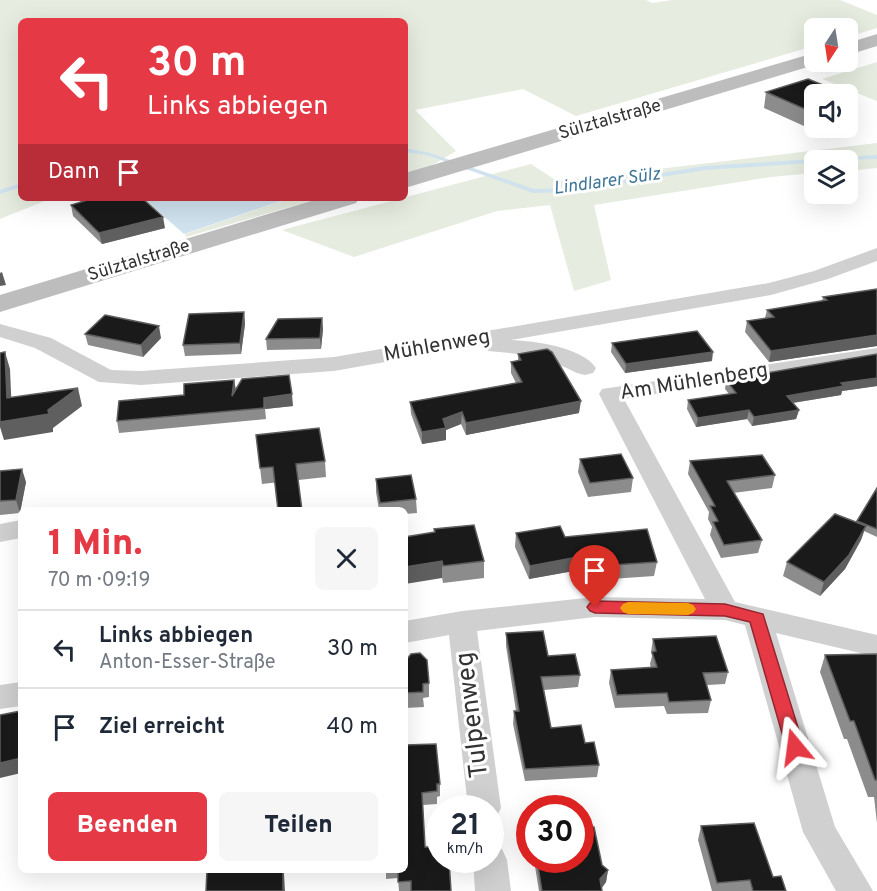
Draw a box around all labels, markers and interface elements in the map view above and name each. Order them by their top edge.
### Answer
north arrow [804,18,858,72]
map controls [804,18,858,204]
text: 30 m [147,38,246,91]
icon: left [48,42,126,120]
button: sound [804,84,858,138]
text: Links abbiegen [147,90,328,124]
street label: Sülztalstraße [556,94,664,146]
button: layers [804,150,858,204]
icon: arrive [112,156,145,189]
text: Dann [48,159,100,186]
water label: Lindlarer Sülz [552,163,663,201]
street label: Sülztalstraße [85,235,193,287]
street label: Mühlenweg [382,323,492,369]
street label: Am Mühlenberg [618,357,770,407]
text: 1 Min. [48,522,143,568]
button: close [315,527,378,590]
pin [569,545,620,607]
icon: arrive [578,554,611,587]
text: 70 m · 09:19 [48,568,150,594]
text: Links abbiegen [99,623,253,650]
icon: left [48,633,81,666]
text: 30 m [327,636,378,663]
text: Anton-Esser-Straße [99,650,275,676]
street label: Tulpenweg [449,650,497,780]
icon: arrive [48,711,81,744]
text: Ziel erreicht [99,714,225,741]
text: 40 m [326,714,378,741]
position arrow [763,715,827,779]
button: Beenden [48,792,207,861]
button: Teilen [219,792,378,861]
speed limit sign: 30 [516,795,594,873]
text: 21 [450,808,480,845]
text: km/h [447,840,483,859]

